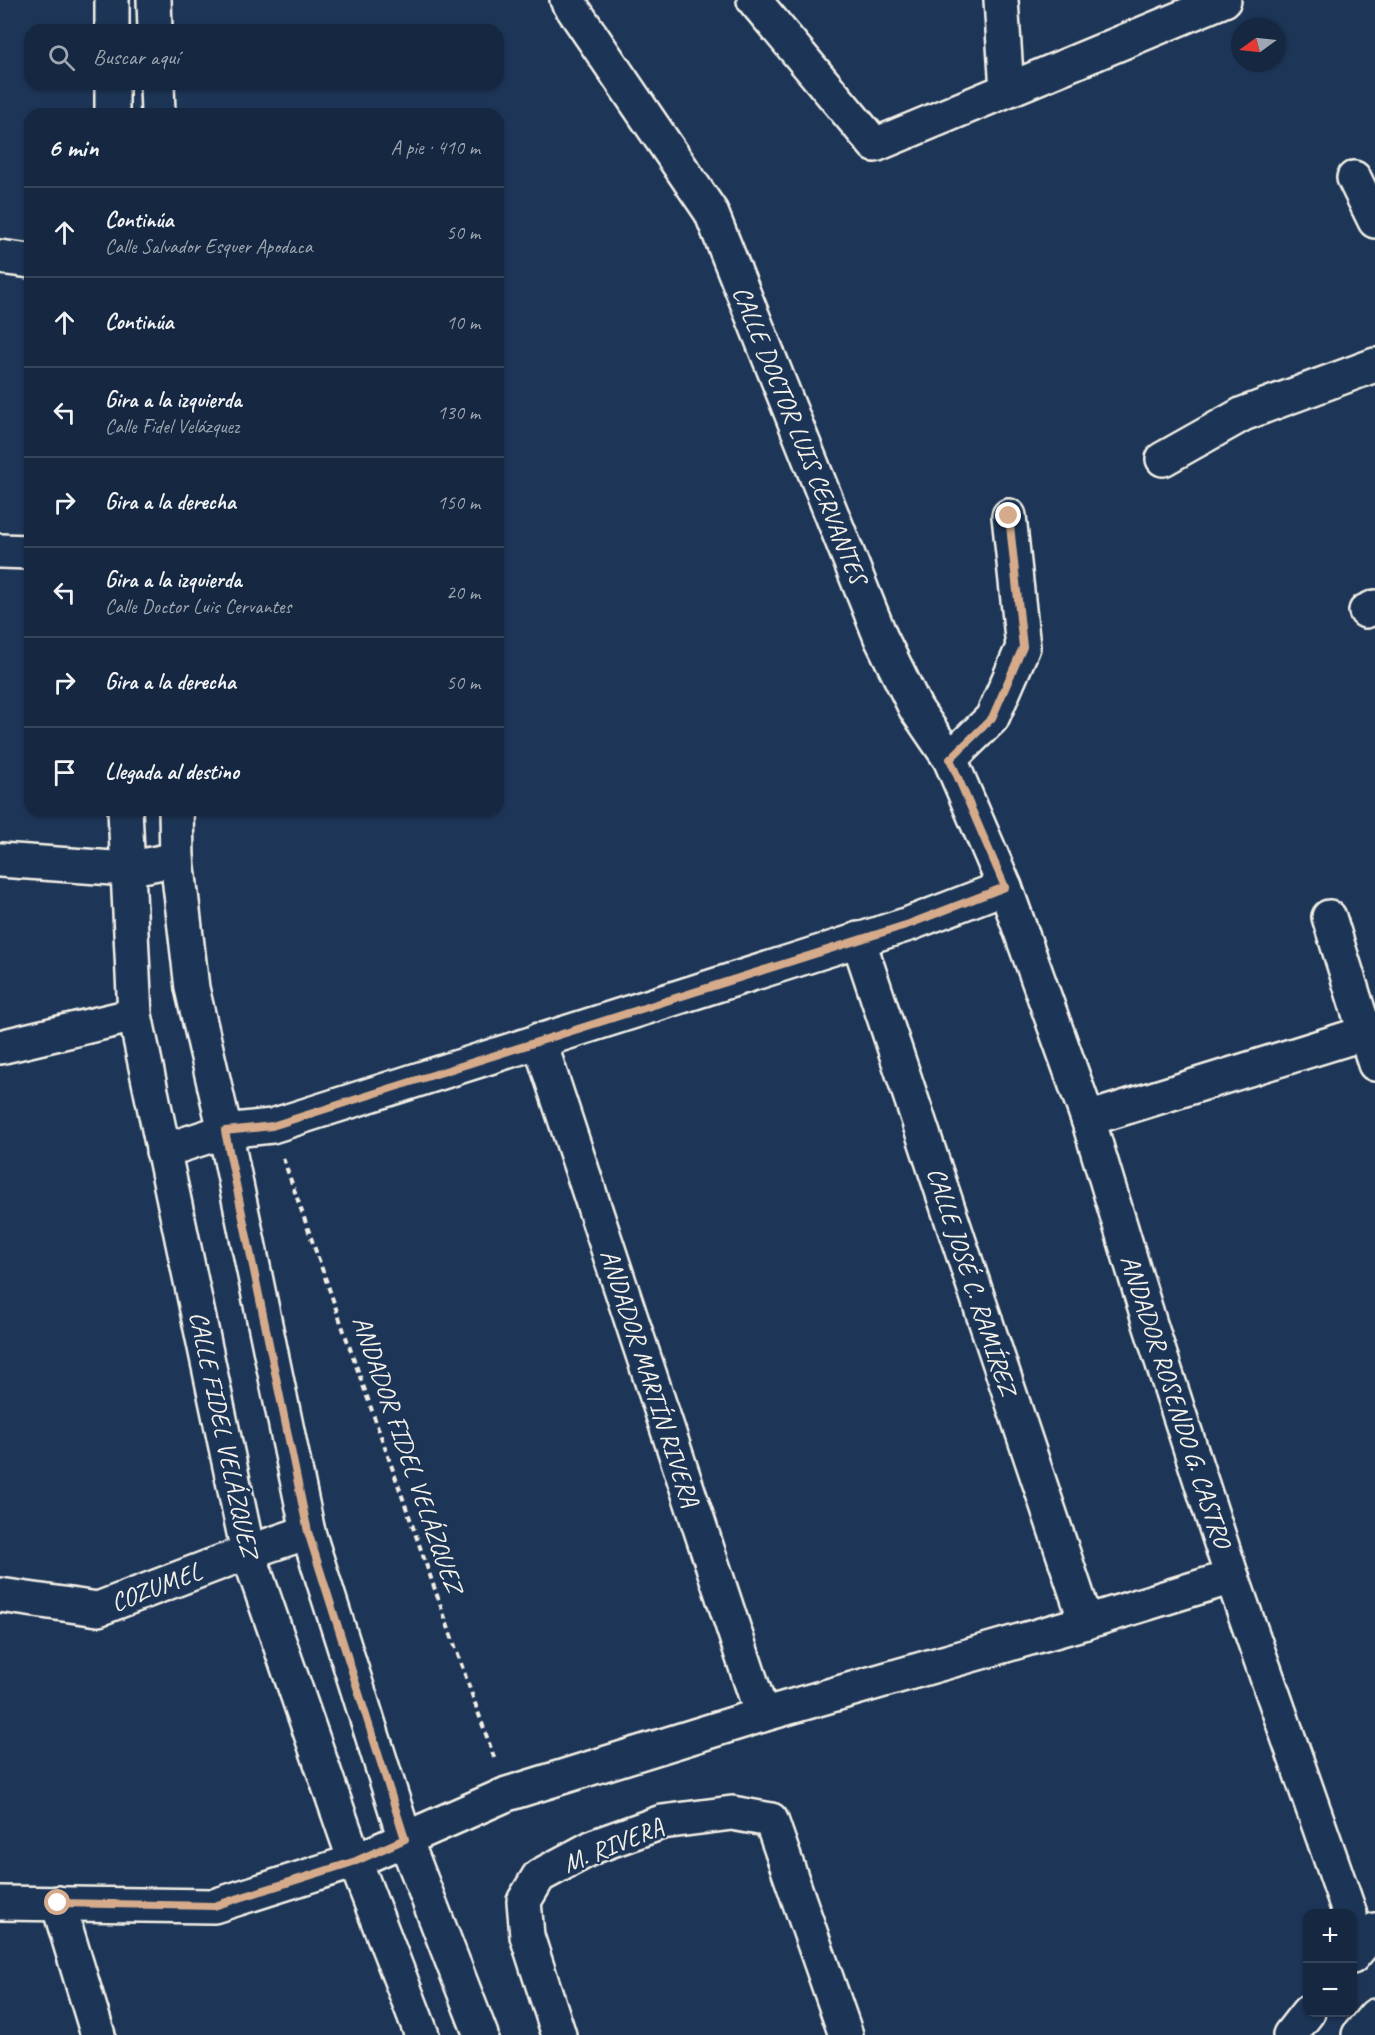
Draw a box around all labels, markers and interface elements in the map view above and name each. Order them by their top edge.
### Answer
north arrow [1231,18,1285,72]
search box [24,24,504,90]
icon: search [45,41,78,74]
text: Buscar aquí [93,43,179,71]
text: 6 min [48,131,98,164]
text: A pie · 410 m [391,135,480,160]
text: Continúa [105,206,173,234]
icon: ahead [48,216,81,249]
text: 50 m [446,220,480,245]
text: Calle Salvador Esquer Apodaca [105,234,313,259]
street label: CALLE DOCTOR LUIS CERVANTES [725,281,877,593]
icon: ahead [48,306,81,339]
text: Continúa [105,308,173,336]
text: 10 m [446,310,480,335]
text: Gira a la izquierda [105,386,242,414]
icon: left [48,396,81,429]
text: 130 m [437,400,480,425]
text: Calle Fidel Velázquez [105,414,239,439]
icon: right [48,486,81,519]
text: Gira a la derecha [105,488,236,516]
text: 150 m [437,490,480,515]
route end [995,502,1021,528]
text: Gira a la izquierda [105,566,242,594]
icon: left [48,576,81,609]
text: 20 m [446,580,480,605]
text: Calle Doctor Luis Cervantes [105,594,291,619]
icon: right [48,666,81,699]
text: Gira a la derecha [105,668,236,696]
text: 50 m [446,670,480,695]
icon: arrive [48,756,81,789]
text: Llegada al destino [105,758,239,786]
street label: CALLE JOSÉ C. RAMÍREZ [920,1163,1025,1402]
street label: ANDADOR MARTÍN RIVERA [593,1245,708,1512]
street label: ANDADOR ROSENDO G. CASTRO [1113,1251,1240,1554]
street label: CALLE FIDEL VELÁZQUEZ [182,1308,267,1564]
street label: ANDADOR FIDEL VELÁZQUEZ [345,1311,472,1601]
street label: COZUMEL [106,1554,207,1619]
street label: M. RIVERA [558,1810,669,1880]
route start [44,1889,70,1915]
map controls [1303,1909,1357,2017]
button: + [1303,1909,1357,1963]
button: − [1303,1963,1357,2017]

